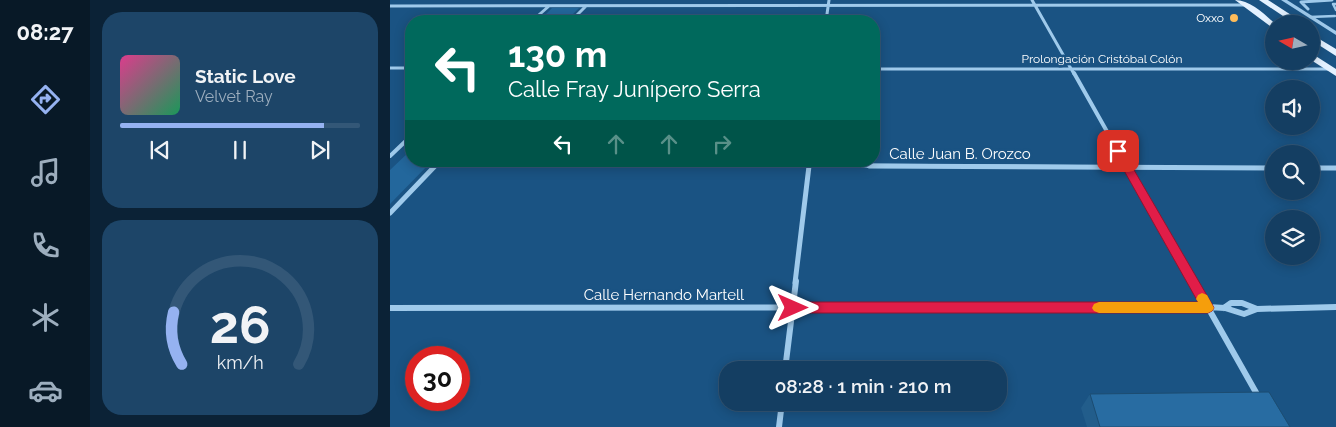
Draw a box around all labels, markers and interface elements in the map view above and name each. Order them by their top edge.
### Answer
place label: Oxxo [1196,11,1224,25]
marker: Oxxo [1228,12,1240,24]
north arrow [1265,15,1320,70]
map controls [1265,15,1320,265]
text: 08:27 [17,19,73,45]
text: 130 m [508,34,607,75]
icon: left [425,35,490,100]
street label: Prolongación Cristóbal Colón [1022,52,1182,66]
text: Static Love [195,65,296,87]
text: Calle Fray Junípero Serra [508,76,761,102]
button: sound [1265,80,1320,135]
icon: directions [28,82,63,117]
text: Velvet Ray [195,87,273,106]
icon: left [549,130,577,158]
icon: ahead [602,130,630,158]
icon: ahead [655,130,683,158]
icon: right [708,130,736,158]
pin [1097,130,1139,172]
icon: previous [146,136,174,164]
icon: pause [226,136,254,164]
icon: next [306,136,334,164]
icon: arrive [1104,137,1132,165]
street label: Calle Juan B. Orozco [889,145,1031,163]
button: search [1265,145,1320,200]
icon: music [28,155,63,190]
button: layers [1265,210,1320,265]
icon: phone [28,228,63,263]
position arrow [766,281,818,333]
street label: Calle Hernando Martell [584,286,745,304]
text: 26 [210,294,270,355]
icon: climate [28,300,63,335]
speed limit sign: 30 [405,346,470,411]
text: km/h [216,352,264,373]
icon: car [28,373,63,408]
text: 08:28 · 1 min · 210 m [775,375,951,397]

